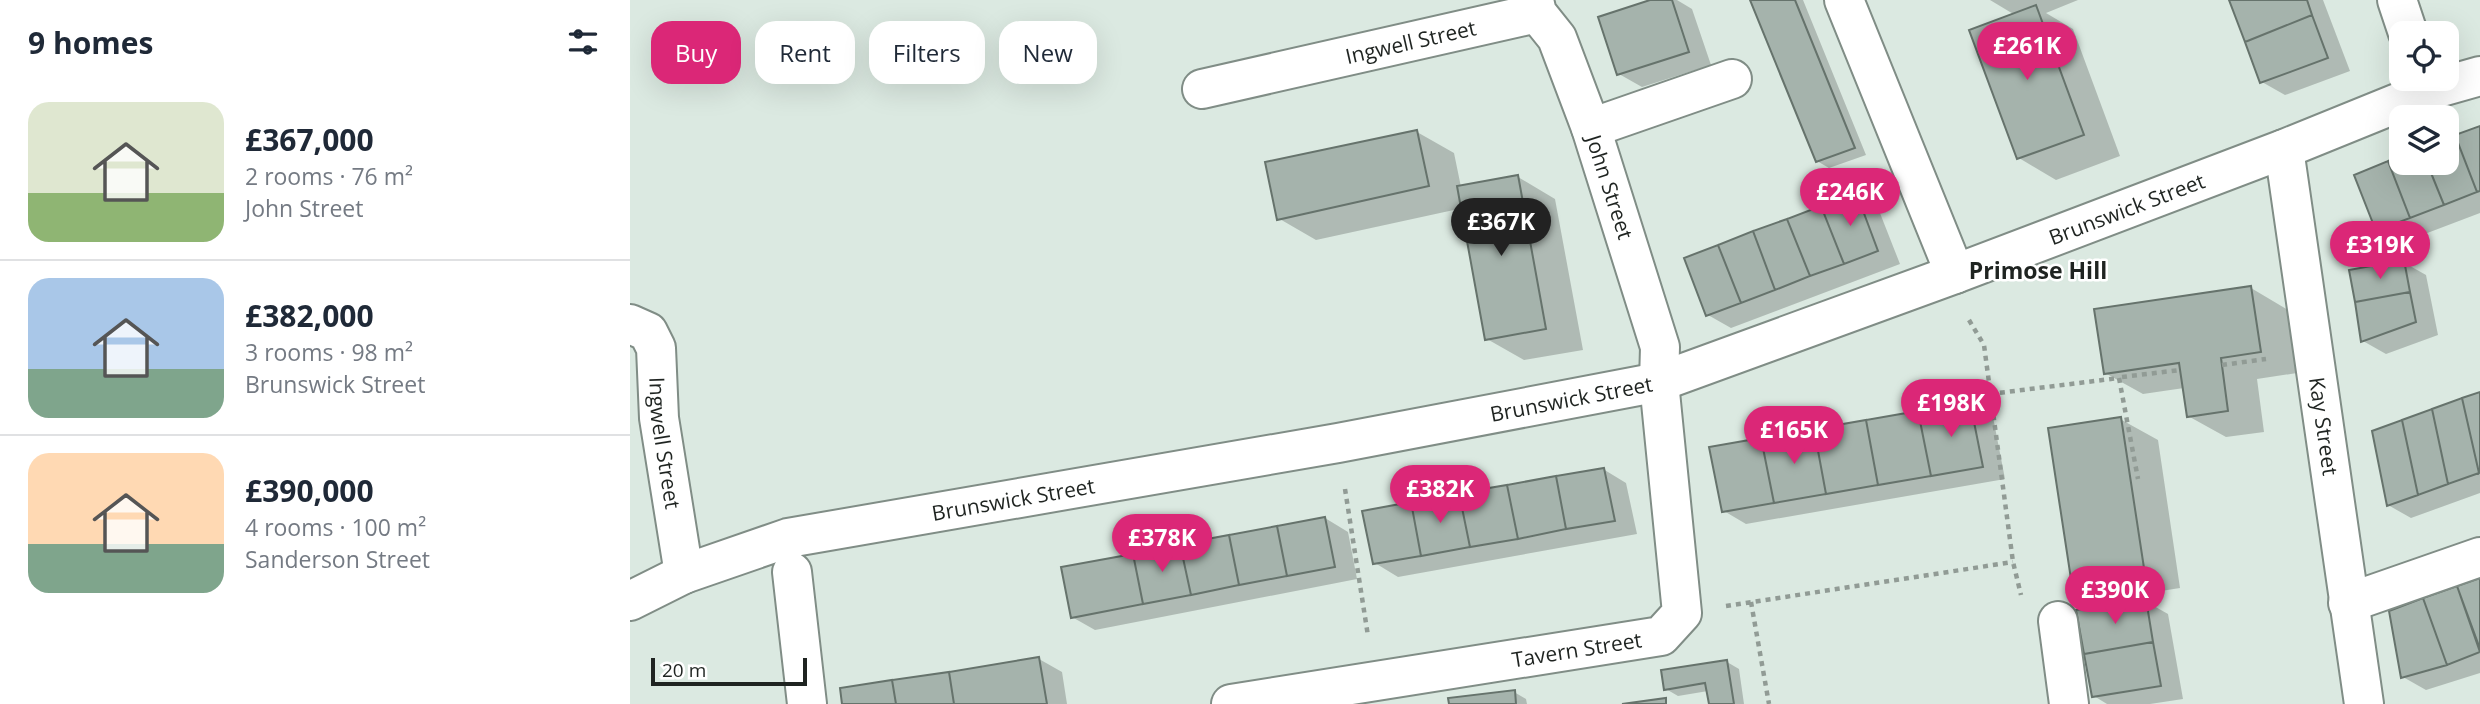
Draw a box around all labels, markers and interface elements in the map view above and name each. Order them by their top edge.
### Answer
street label: Ingwell Street [1343,13,1479,70]
chip: Buy [651,21,741,84]
chip: Rent [755,21,855,84]
chip: Filters [869,21,985,84]
chip: New [999,21,1097,84]
map controls [2389,21,2459,175]
button: locate [2389,21,2459,91]
text: 9 homes [28,22,153,63]
pin: £261K [1978,22,2076,82]
icon: filters [564,23,602,61]
text: £261K [1993,29,2061,61]
button: layers [2389,105,2459,175]
text: £367,000 [245,119,374,160]
street label: John Street [1579,129,1640,243]
icon: home [84,130,168,214]
text: 2 rooms · 76 m² [245,160,413,192]
street label: Brunswick Street [2045,166,2209,251]
pin: £246K [1801,168,1899,228]
text: £246K [1816,175,1884,207]
text: John Street [245,192,363,224]
pin: £367K [1452,198,1550,258]
text: £367K [1467,205,1535,237]
pin: £319K [2331,222,2429,281]
text: £319K [2346,228,2414,260]
district label: Primose Hill [1969,254,2107,286]
text: £382,000 [245,295,374,336]
icon: home [84,306,168,390]
text: 3 rooms · 98 m² [245,336,413,368]
text: Brunswick Street [245,368,425,400]
street label: Brunswick Street [1488,370,1655,428]
street label: Kay Street [2303,375,2345,477]
street label: Ingwell Street [643,376,687,511]
pin: £198K [1902,380,2000,439]
text: £198K [1917,386,1985,418]
pin: £165K [1745,406,1843,466]
text: £165K [1760,413,1828,445]
pin: £382K [1391,466,1489,525]
text: £390,000 [245,470,374,511]
street label: Brunswick Street [930,471,1097,527]
text: £382K [1406,472,1474,504]
icon: home [84,481,168,565]
text: 4 rooms · 100 m² [245,511,426,543]
pin: £378K [1113,514,1211,574]
text: £378K [1128,521,1196,553]
text: Sanderson Street [245,543,430,575]
pin: £390K [2066,566,2164,626]
text: £390K [2081,573,2149,605]
street label: Tavern Street [1510,625,1644,673]
scale bar [651,655,807,687]
text: 20 m [662,657,706,683]

